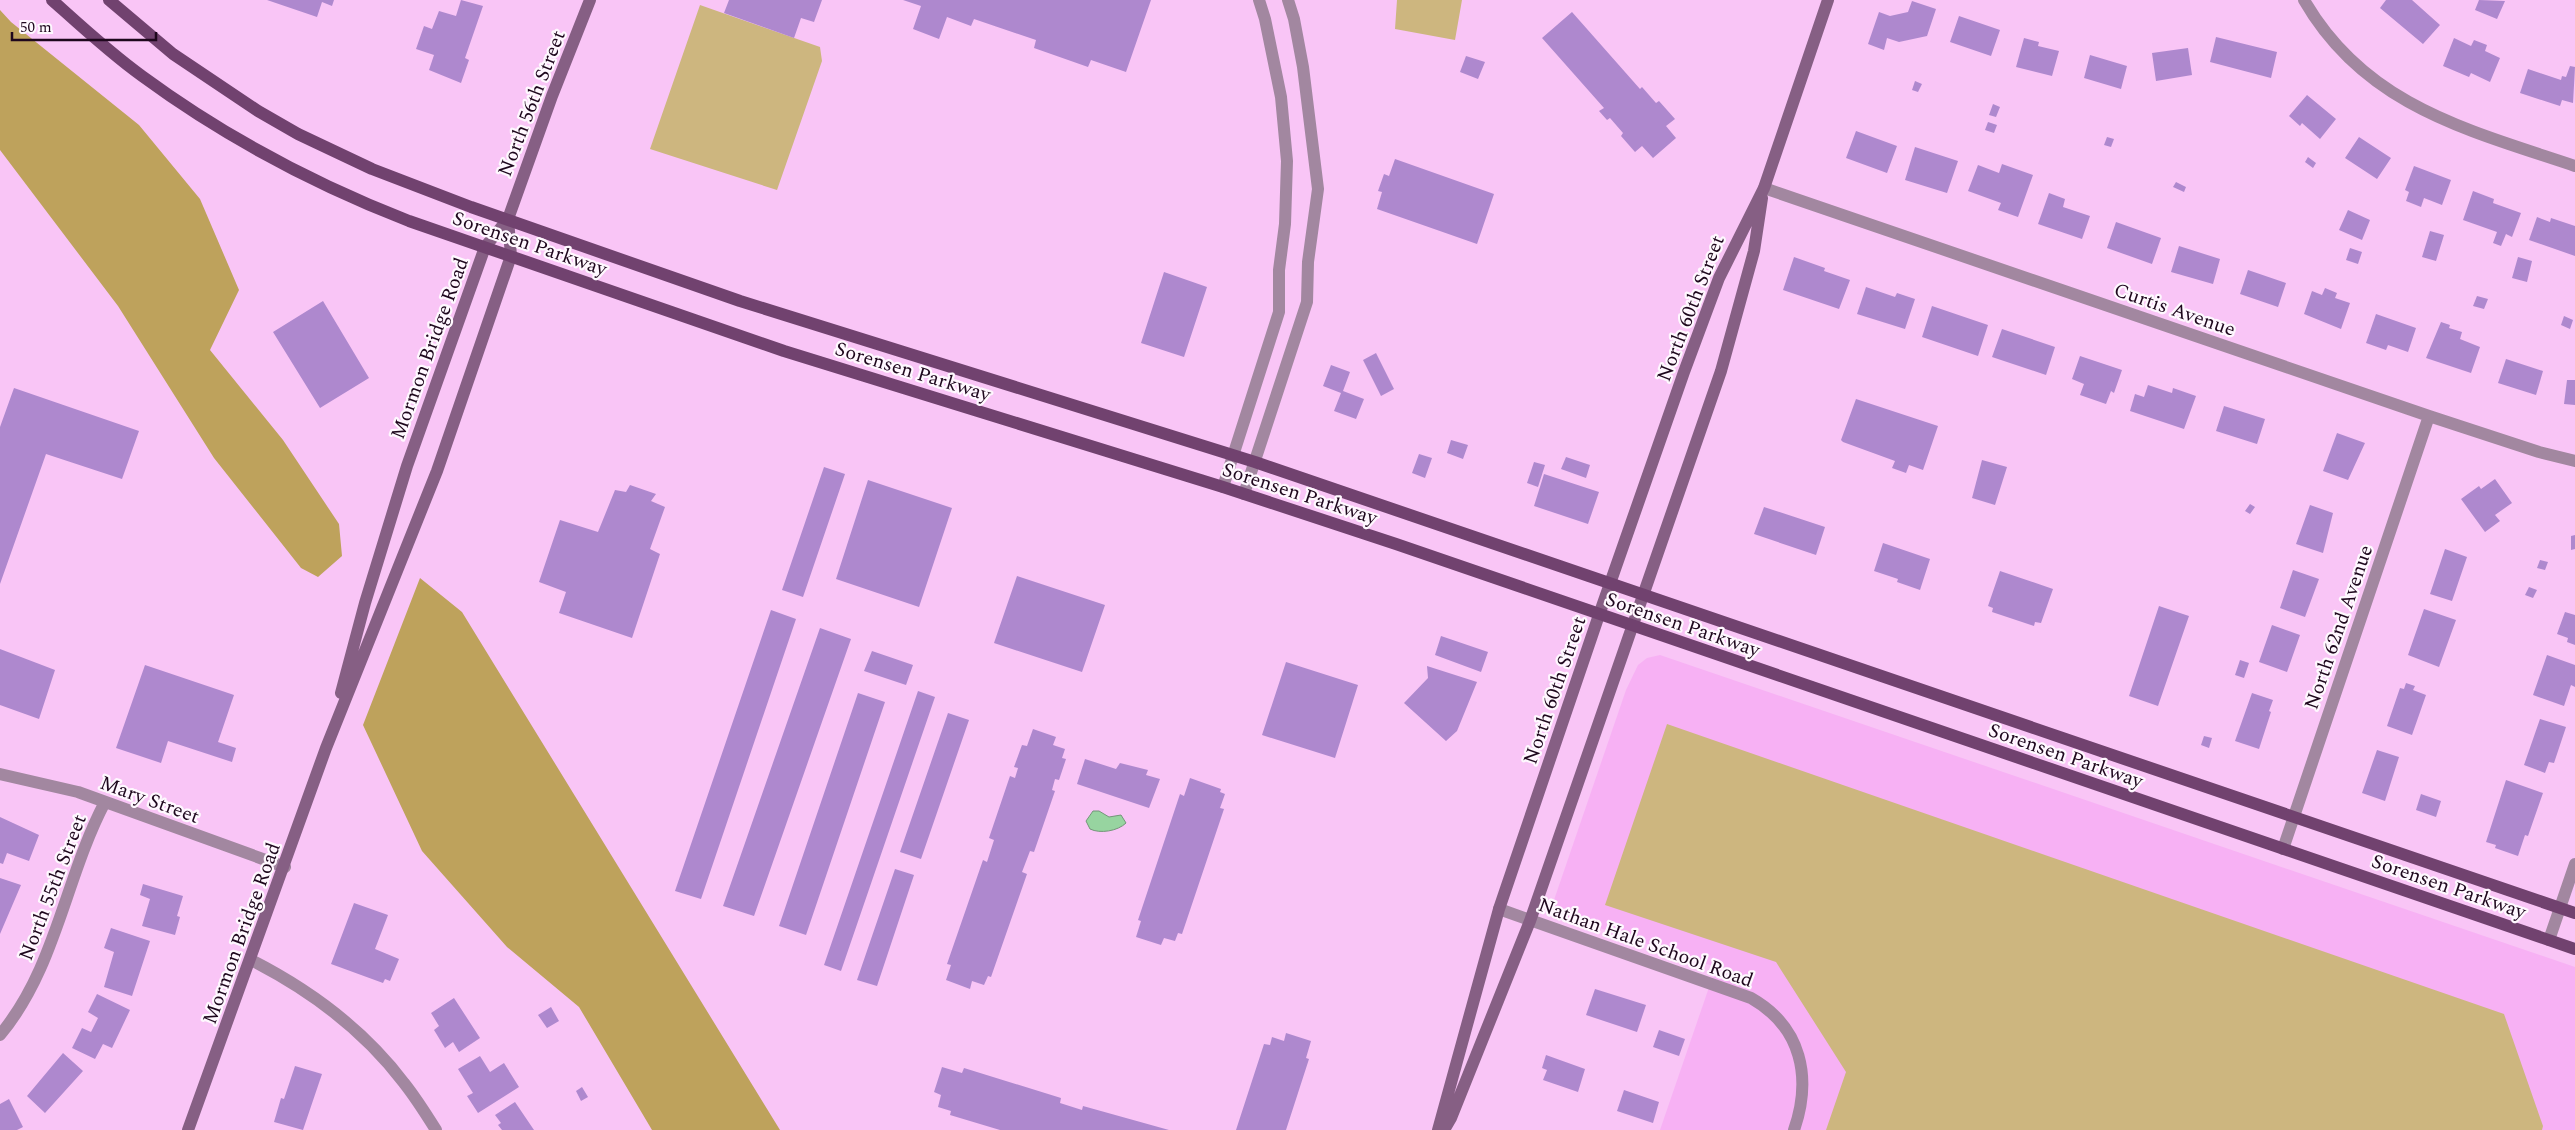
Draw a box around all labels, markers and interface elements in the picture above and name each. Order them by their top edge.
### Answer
scale bar [12,10,156,42]
text: 50 m [20,16,52,39]
street label: North 56th Street [490,26,574,181]
street label: Sorensen Parkway [448,203,612,285]
street label: North 60th Street [1649,231,1733,386]
street label: Mormon Bridge Road [383,253,477,443]
street label: Curtis Avenue [2110,275,2239,345]
street label: Sorensen Parkway [831,334,996,410]
street label: Sorensen Parkway [1218,455,1383,534]
street label: North 62nd Avenue [2297,541,2381,714]
street label: Sorensen Parkway [1601,584,1765,666]
street label: North 60th Street [1516,612,1594,768]
street label: Sorensen Parkway [1984,715,2148,797]
street label: Mary Street [96,768,204,832]
street label: North 55th Street [11,810,95,965]
street label: Mormon Bridge Road [195,838,289,1028]
street label: Sorensen Parkway [2367,846,2531,928]
street label: Nathan Hale School Road [1534,890,1757,996]

